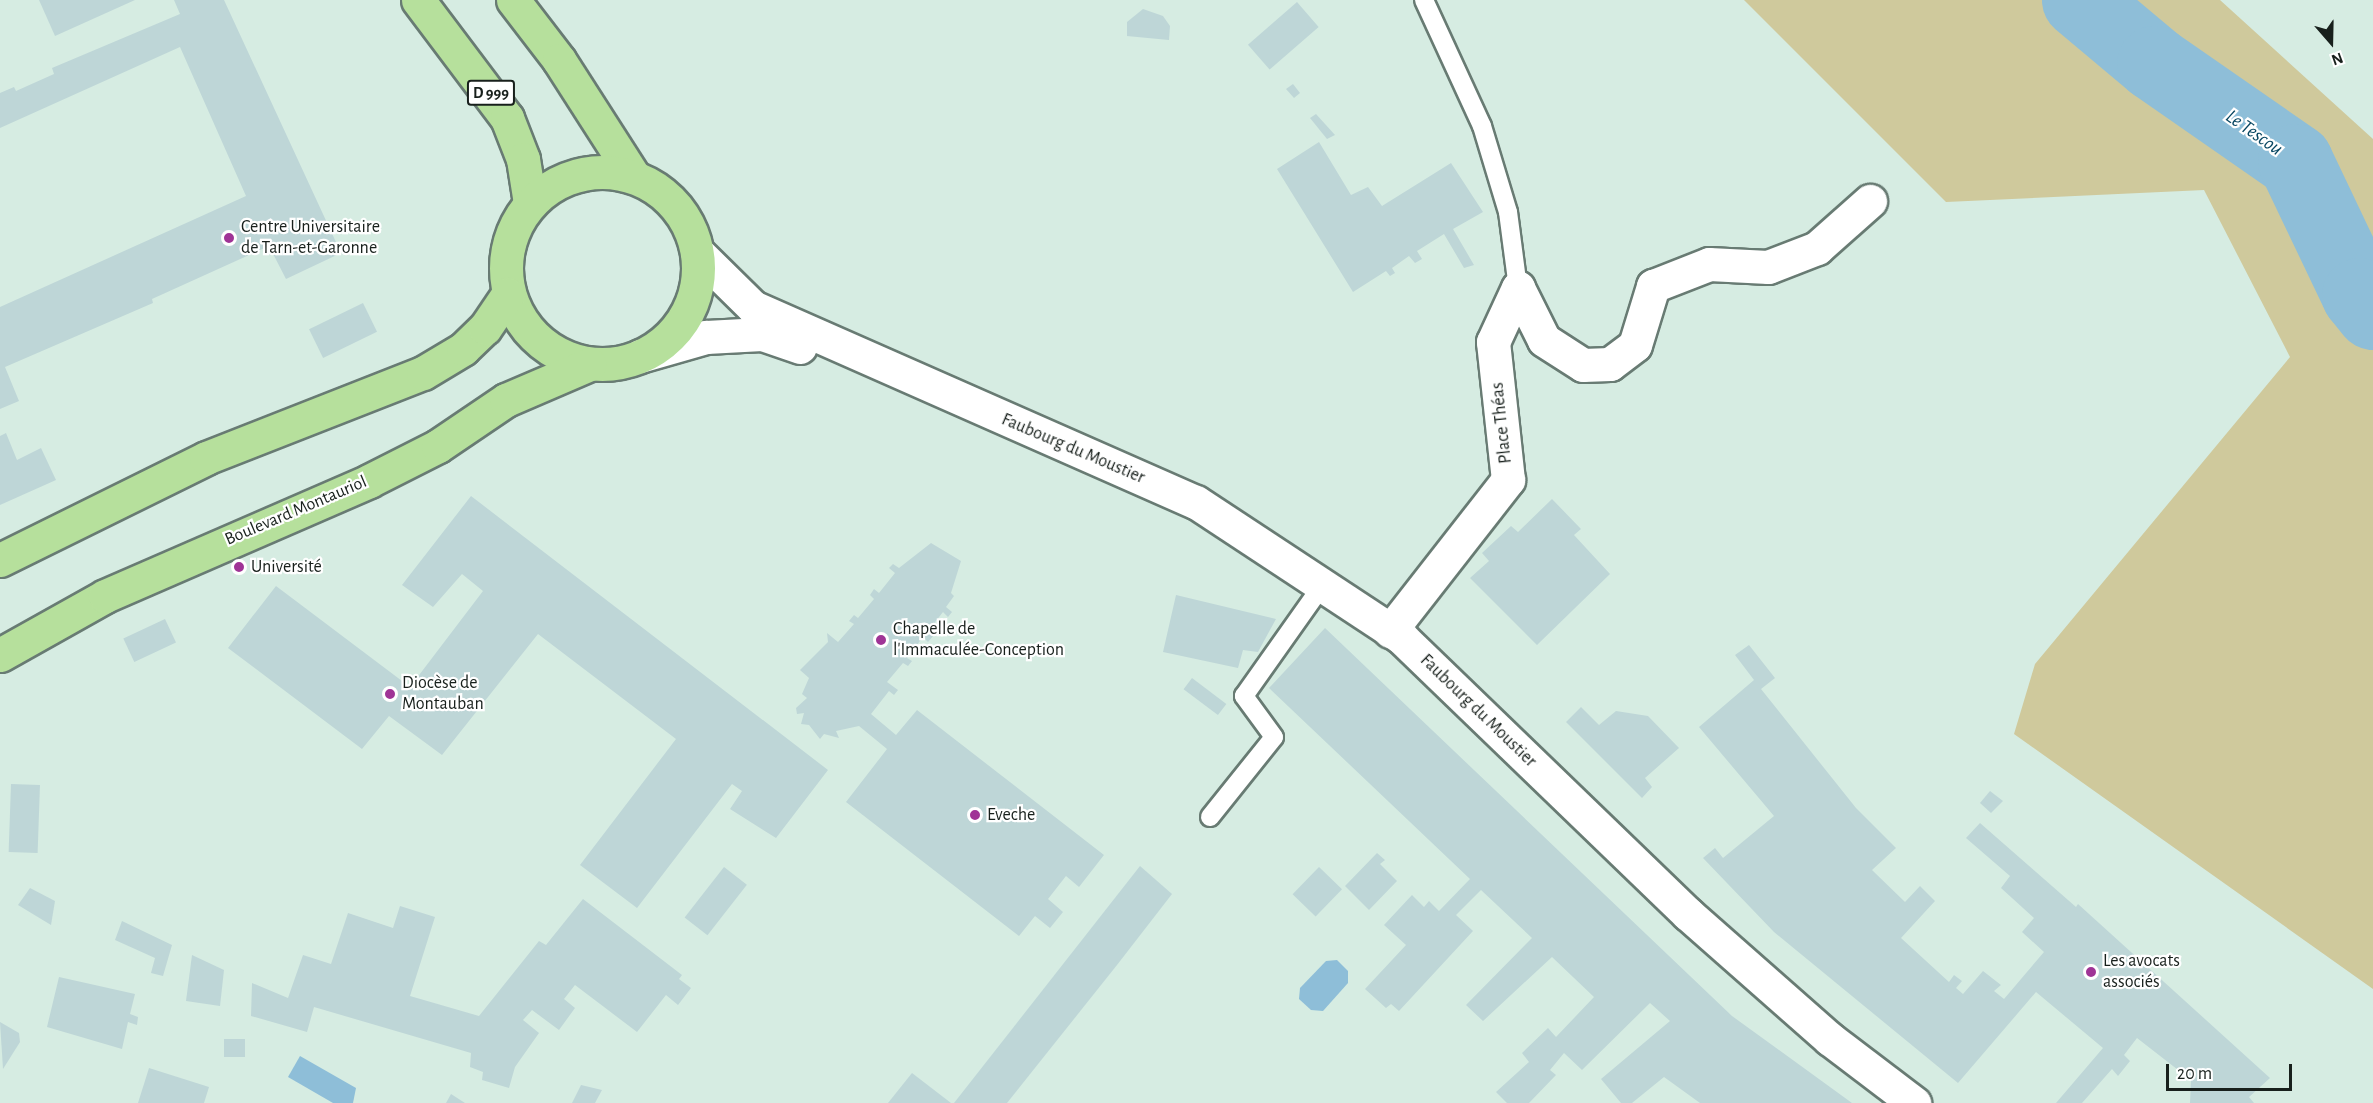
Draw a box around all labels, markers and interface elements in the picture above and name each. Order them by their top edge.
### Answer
north arrow [2301,12,2361,72]
text: N [2329,49,2345,68]
road number: D 999 [466,80,516,106]
water label: Le Tescou [2221,105,2287,161]
place label: Centre Universitaire de Tarn-et-Garonne [241,217,380,260]
marker: Centre Universitaire de Tarn-et-Garonne [222,231,236,245]
street label: Place Théas [1487,381,1517,465]
street label: Faubourg du Moustier [998,409,1148,489]
street label: Boulevard Montauriol [222,471,370,551]
place label: Université [251,556,322,578]
marker: Université [232,560,246,574]
place label: Chapelle de l'Immaculée-Conception [893,619,1064,662]
marker: Chapelle de l'Immaculée-Conception [874,633,888,647]
street label: Faubourg du Moustier [1415,650,1541,772]
place label: Diocèse de Montauban [402,673,484,716]
marker: Diocèse de Montauban [383,687,397,701]
place label: Eveche [987,804,1035,826]
marker: Eveche [968,808,982,822]
place label: Les avocats associés [2103,951,2180,994]
marker: Les avocats associés [2084,965,2098,979]
scale bar [2169,1052,2295,1090]
text: 20 m [2177,1065,2212,1083]

